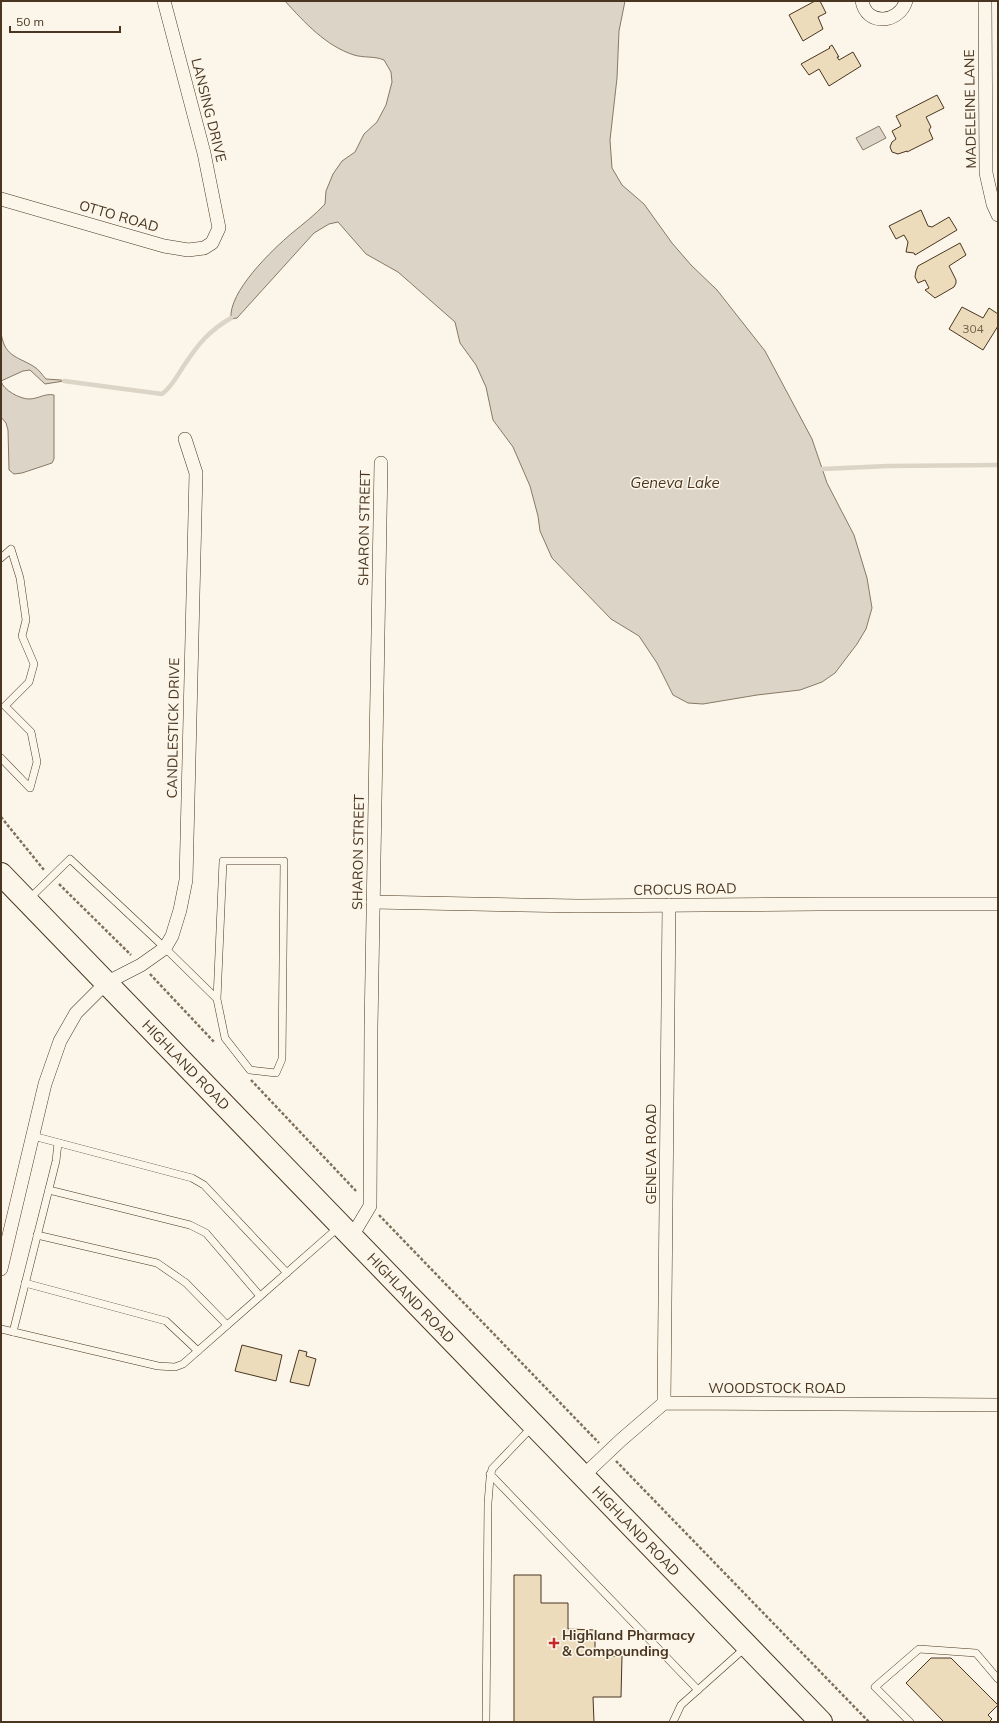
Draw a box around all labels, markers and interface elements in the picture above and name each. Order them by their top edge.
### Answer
scale bar [10,8,120,34]
text: 50 m [16,14,44,29]
street label: MADELEINE LANE [960,49,980,169]
street label: LANSING DRIVE [187,56,231,164]
street label: OTTO ROAD [77,196,161,236]
house number: 304 [962,321,984,336]
street label: SHARON STREET [354,469,374,586]
water label: Geneva Lake [630,473,720,492]
street label: CANDLESTICK DRIVE [163,657,183,799]
street label: SHARON STREET [348,793,368,910]
street label: CROCUS ROAD [633,879,737,899]
street label: HIGHLAND ROAD [138,1016,234,1114]
street label: GENEVA ROAD [642,1103,660,1205]
street label: HIGHLAND ROAD [363,1249,459,1347]
street label: WOODSTOCK ROAD [708,1379,846,1397]
street label: HIGHLAND ROAD [588,1482,684,1580]
place label: Highland Pharmacy & Compounding [562,1626,695,1660]
marker: Highland Pharmacy & Compounding [549,1638,559,1648]

